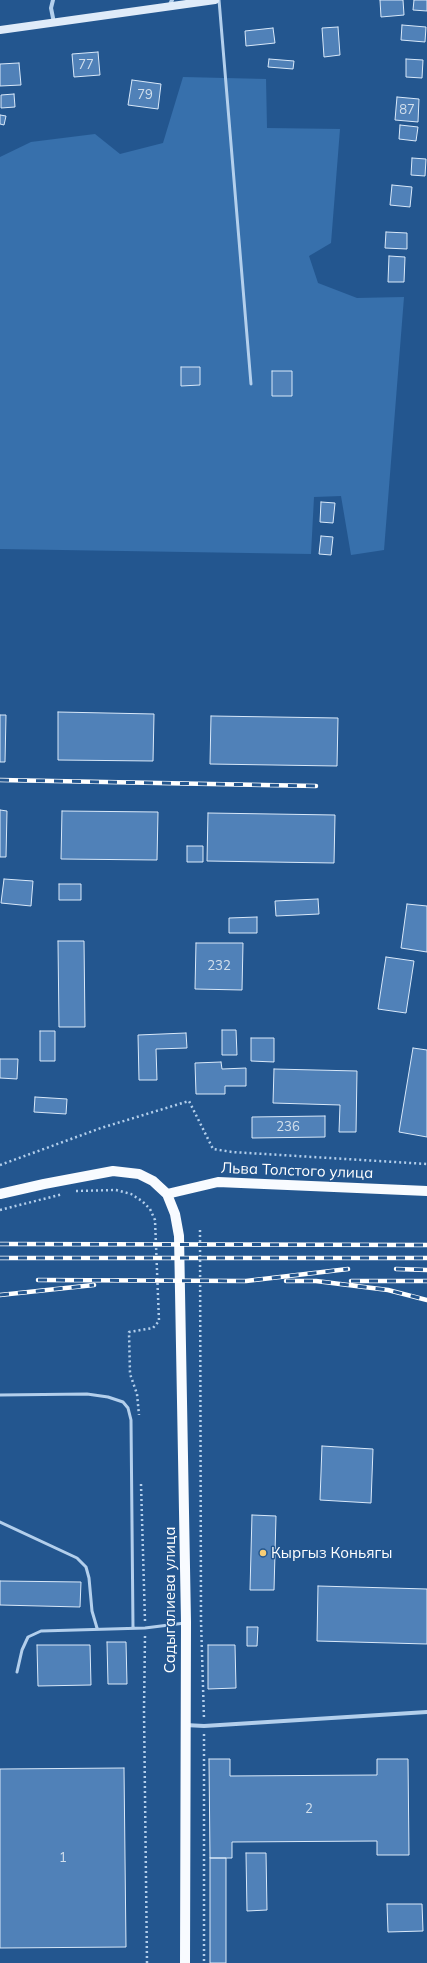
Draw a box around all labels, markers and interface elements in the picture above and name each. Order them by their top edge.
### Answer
house number: 77 [78,57,94,73]
house number: 79 [137,87,153,103]
house number: 87 [399,102,415,118]
house number: 232 [207,958,231,974]
house number: 236 [276,1119,300,1135]
street label: Льва Толстого улица [220,1159,374,1183]
street label: Садыгалиева улица [161,1527,179,1673]
place label: Кыргыз Коньягы [271,1544,392,1562]
marker: Кыргыз Коньягы [258,1548,268,1558]
house number: 2 [305,1801,313,1817]
house number: 1 [59,1850,67,1866]

